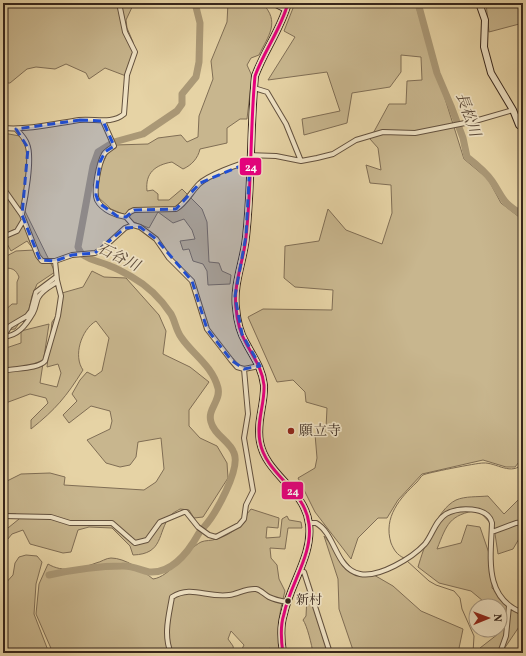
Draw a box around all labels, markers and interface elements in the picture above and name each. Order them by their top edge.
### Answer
water label: 長松川 [450,90,485,142]
line badge: 24 [239,157,262,176]
text: 24 [245,161,257,176]
water label: 石谷川 [93,239,145,278]
place label: 願立寺 [299,422,341,441]
marker: 願立寺 [286,426,296,436]
line badge: 24 [281,481,304,500]
text: 24 [287,485,299,500]
place label: 新村 [296,592,322,610]
marker: 新村 [283,596,293,606]
north arrow [468,598,508,638]
text: N [489,614,504,622]

